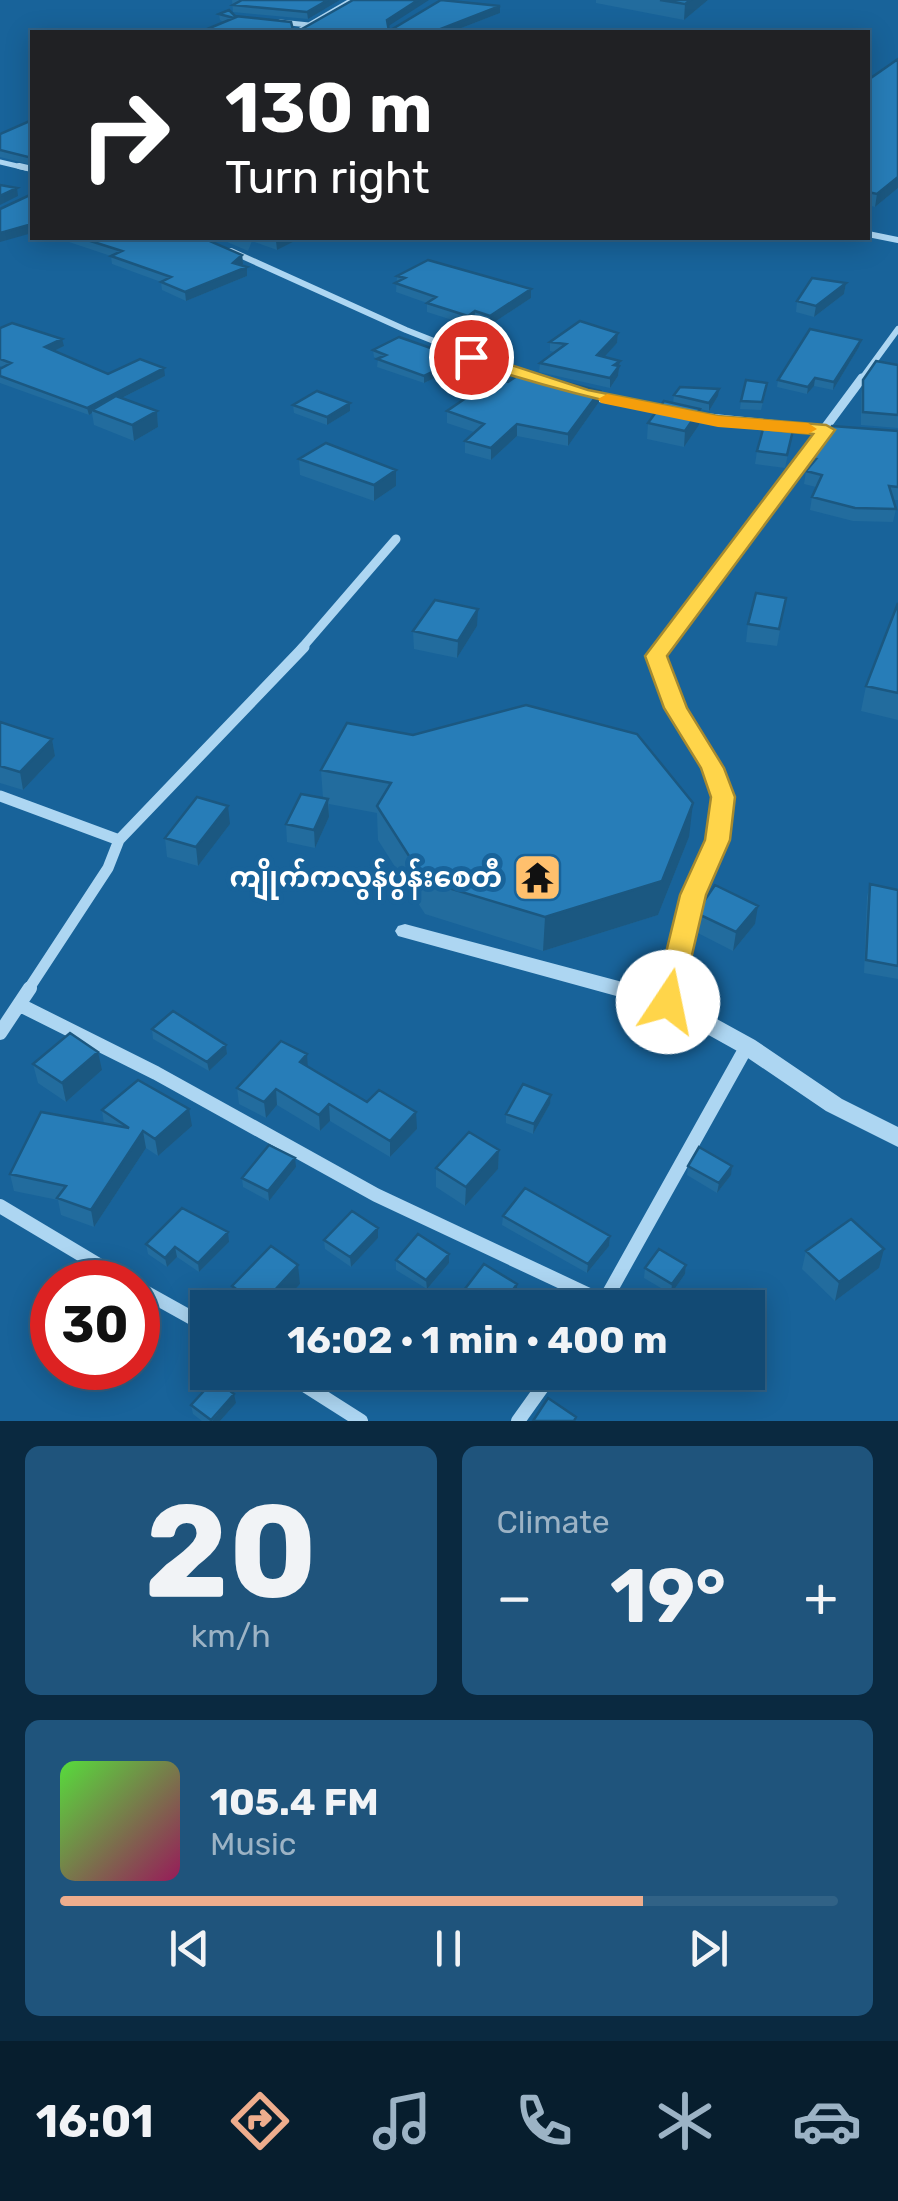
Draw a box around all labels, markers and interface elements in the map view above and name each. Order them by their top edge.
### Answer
text: 130 m [225,67,433,150]
icon: right [60,70,190,200]
text: Turn right [225,151,429,204]
pin [429,315,514,400]
icon: arrive [444,330,499,385]
temple icon: ကျိုက်ကလွန်ပွန်းစေတီ [511,851,563,903]
place label: ကျိုက်ကလွန်ပွန်းစေတီ [230,858,502,901]
position arrow [616,950,720,1054]
speed limit sign: 30 [30,1260,160,1390]
text: 16:02 · 1 min · 400 m [287,1317,668,1363]
text: 20 [144,1474,317,1629]
text: Climate [497,1503,610,1541]
text: 19° [610,1552,726,1641]
text: − [497,1565,532,1630]
text: + [804,1565,838,1630]
text: km/h [191,1617,271,1655]
text: 105.4 FM [210,1779,379,1825]
text: Music [210,1825,296,1863]
icon: previous [162,1921,217,1976]
icon: pause [421,1921,476,1976]
icon: next [681,1921,736,1976]
icon: directions [225,2086,295,2156]
icon: music [367,2086,437,2156]
icon: phone [509,2086,579,2156]
icon: climate [650,2086,720,2156]
icon: car [792,2086,862,2156]
text: 16:01 [36,2095,154,2148]

